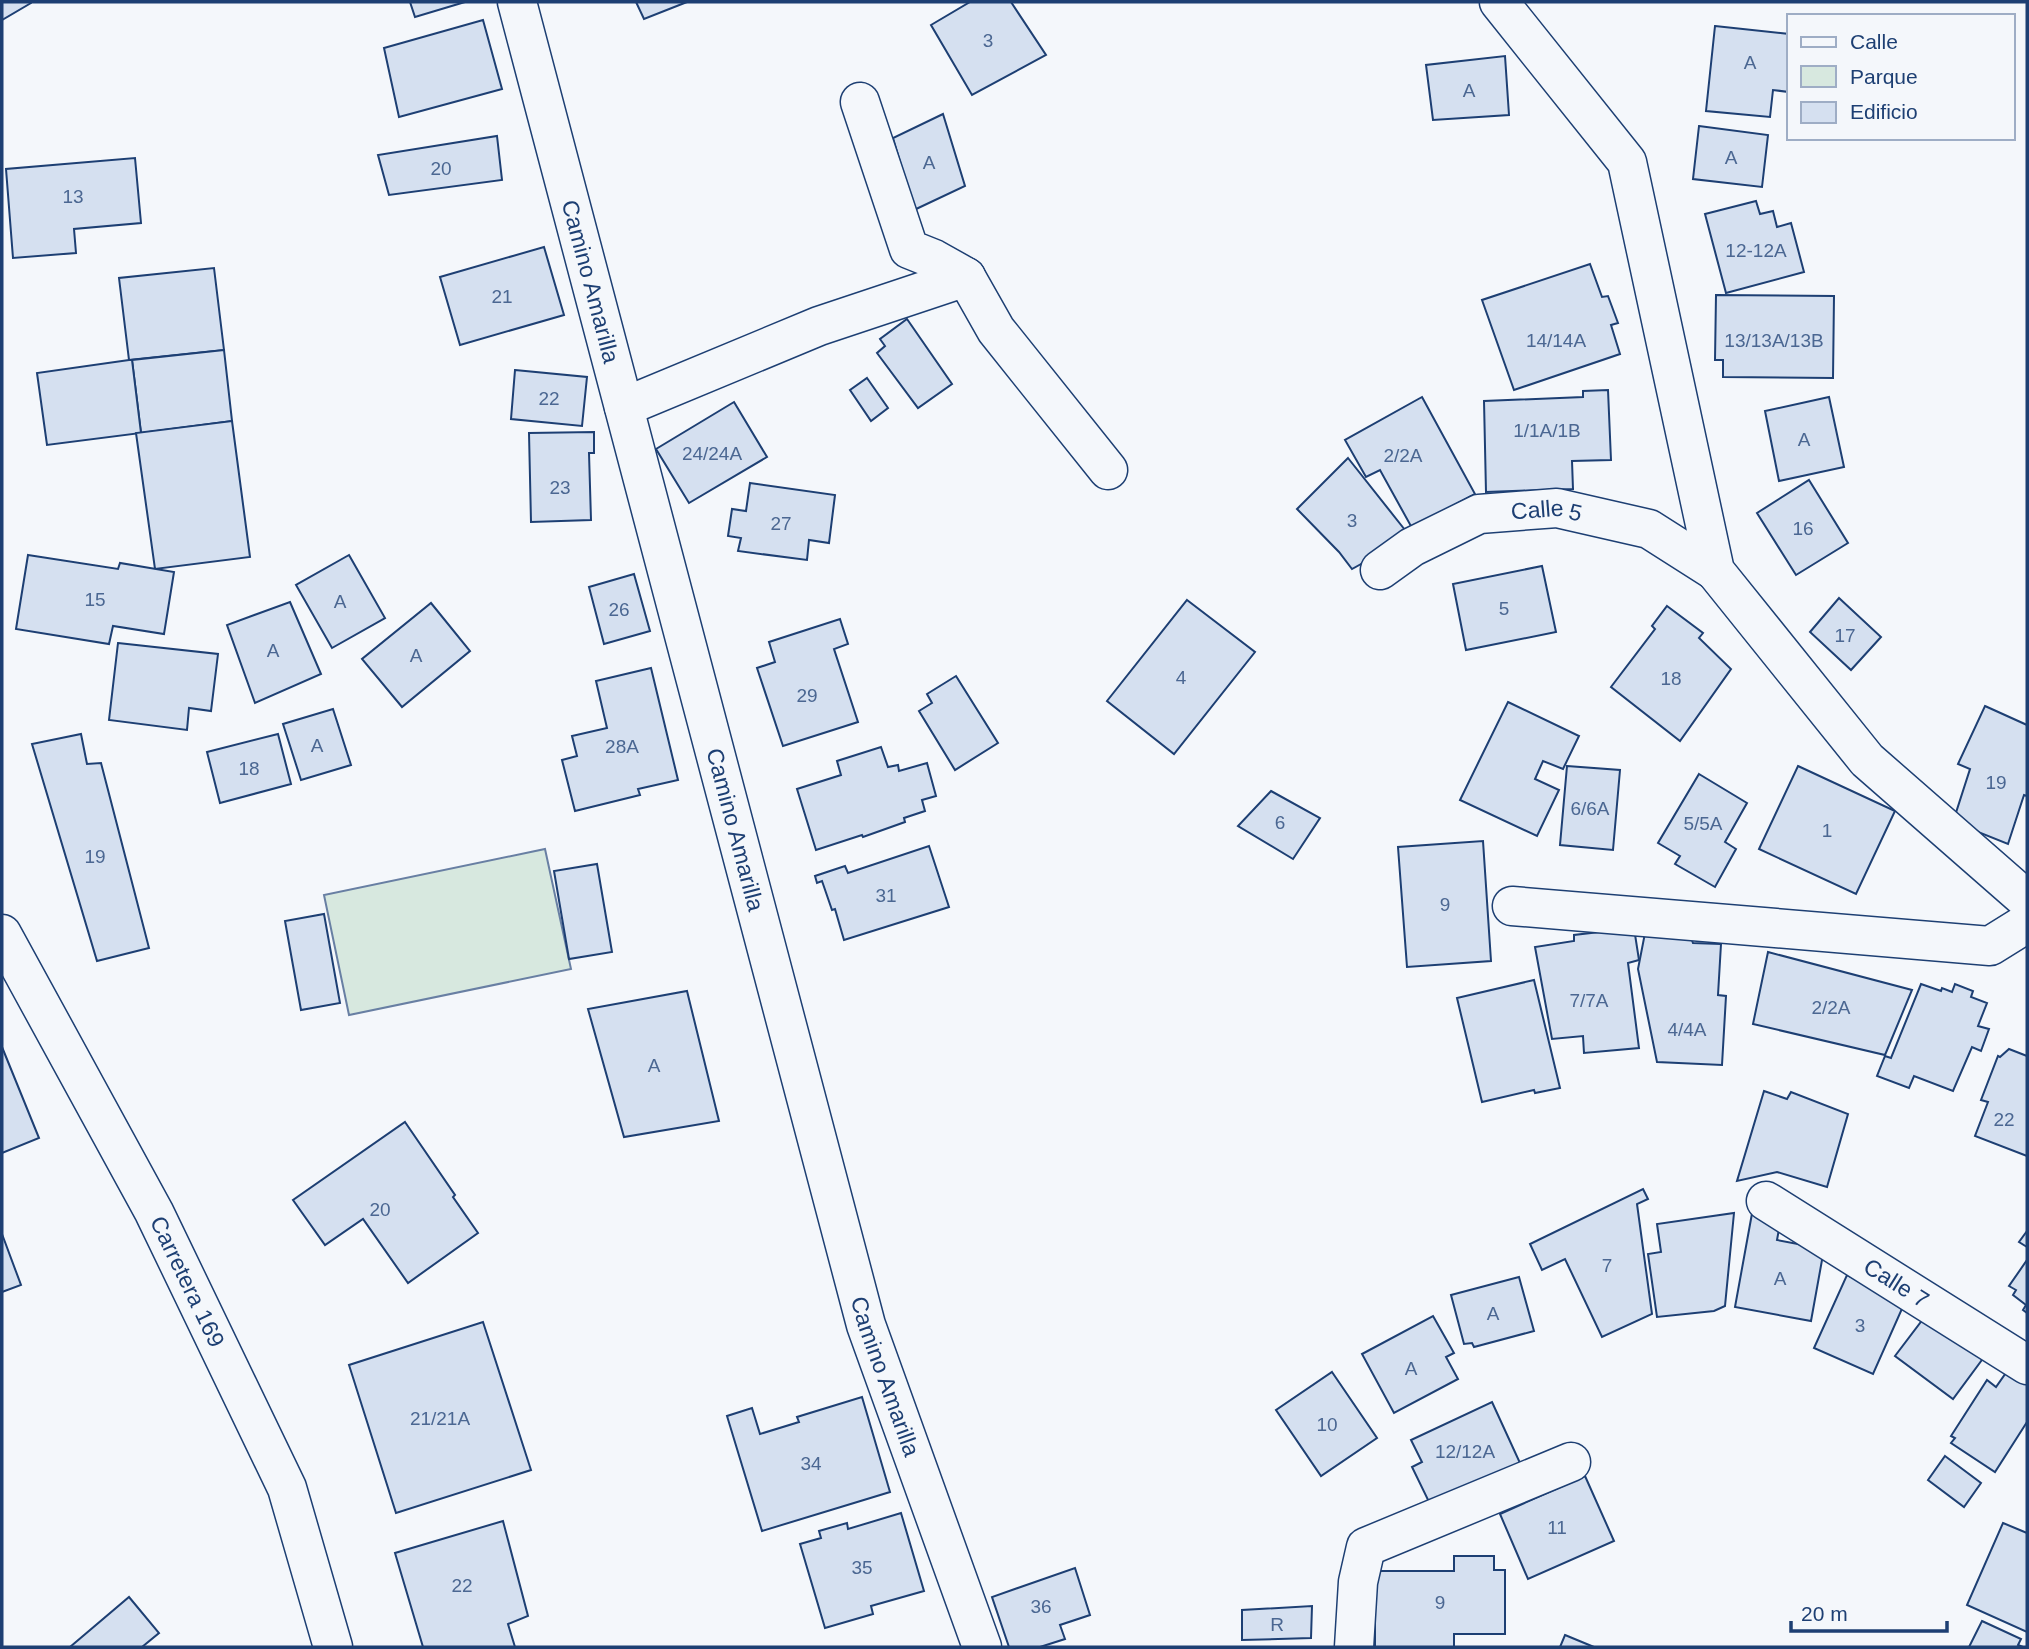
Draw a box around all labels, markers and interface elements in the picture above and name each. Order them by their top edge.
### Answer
legend [1787,14,2015,140]
house number: 3 [983,30,993,51]
text: Calle [1850,30,1898,53]
house number: A [1744,52,1757,73]
text: Parque [1850,65,1918,88]
house number: A [1463,80,1476,101]
text: Edificio [1850,100,1918,123]
house number: A [1725,147,1738,168]
house number: A [923,152,936,173]
house number: 20 [430,158,452,179]
house number: 13 [62,186,84,207]
street label: Camino Amarilla [557,197,625,366]
house number: 12-12A [1725,240,1787,261]
house number: 21 [491,286,513,307]
house number: 14/14A [1526,330,1586,351]
house number: 13/13A/13B [1724,330,1824,351]
house number: 22 [538,388,560,409]
house number: 1/1A/1B [1513,420,1581,441]
house number: A [1798,429,1811,450]
house number: 24/24A [682,443,742,464]
house number: 2/2A [1383,445,1423,466]
house number: 23 [549,477,571,498]
street label: Calle 5 [1510,495,1585,526]
house number: 3 [1347,510,1357,531]
house number: 27 [770,513,792,534]
house number: 16 [1792,518,1814,539]
house number: 15 [84,589,106,610]
house number: A [334,591,347,612]
house number: 5 [1499,598,1509,619]
house number: 26 [608,599,630,620]
house number: 17 [1834,625,1856,646]
house number: A [267,640,280,661]
house number: A [410,645,423,666]
house number: 4 [1176,667,1187,688]
house number: 18 [1660,668,1682,689]
house number: 29 [796,685,818,706]
house number: A [311,735,324,756]
house number: 28A [605,736,639,757]
street label: Camino Amarilla [701,745,769,914]
house number: 18 [238,758,260,779]
house number: 19 [1985,772,2007,793]
house number: 6/6A [1570,798,1610,819]
house number: 6 [1275,812,1285,833]
house number: 5/5A [1683,813,1723,834]
house number: 1 [1822,820,1832,841]
house number: 19 [84,846,106,867]
house number: 31 [875,885,897,906]
house number: 9 [1440,894,1450,915]
house number: 7/7A [1569,990,1609,1011]
house number: 2/2A [1811,997,1851,1018]
house number: 4/4A [1667,1019,1707,1040]
house number: A [648,1055,661,1076]
house number: 22 [1993,1109,2015,1130]
house number: 20 [369,1199,391,1220]
street label: Carretera 169 [145,1212,230,1351]
street label: Calle 7 [1859,1253,1934,1313]
house number: 7 [1602,1255,1612,1276]
house number: A [1774,1268,1787,1289]
street label: Camino Amarilla [846,1294,925,1460]
house number: A [1487,1303,1500,1324]
house number: 3 [1855,1315,1865,1336]
house number: A [1405,1358,1418,1379]
house number: 21/21A [410,1408,470,1429]
house number: 10 [1316,1414,1338,1435]
house number: 12/12A [1435,1441,1495,1462]
house number: 34 [800,1453,822,1474]
house number: 11 [1547,1517,1567,1538]
house number: 35 [851,1557,873,1578]
house number: 22 [451,1575,473,1596]
scale bar [1791,1590,1947,1634]
house number: 9 [1435,1592,1445,1613]
house number: 36 [1030,1596,1052,1617]
text: 20 m [1801,1602,1848,1625]
house number: R [1270,1614,1284,1635]

